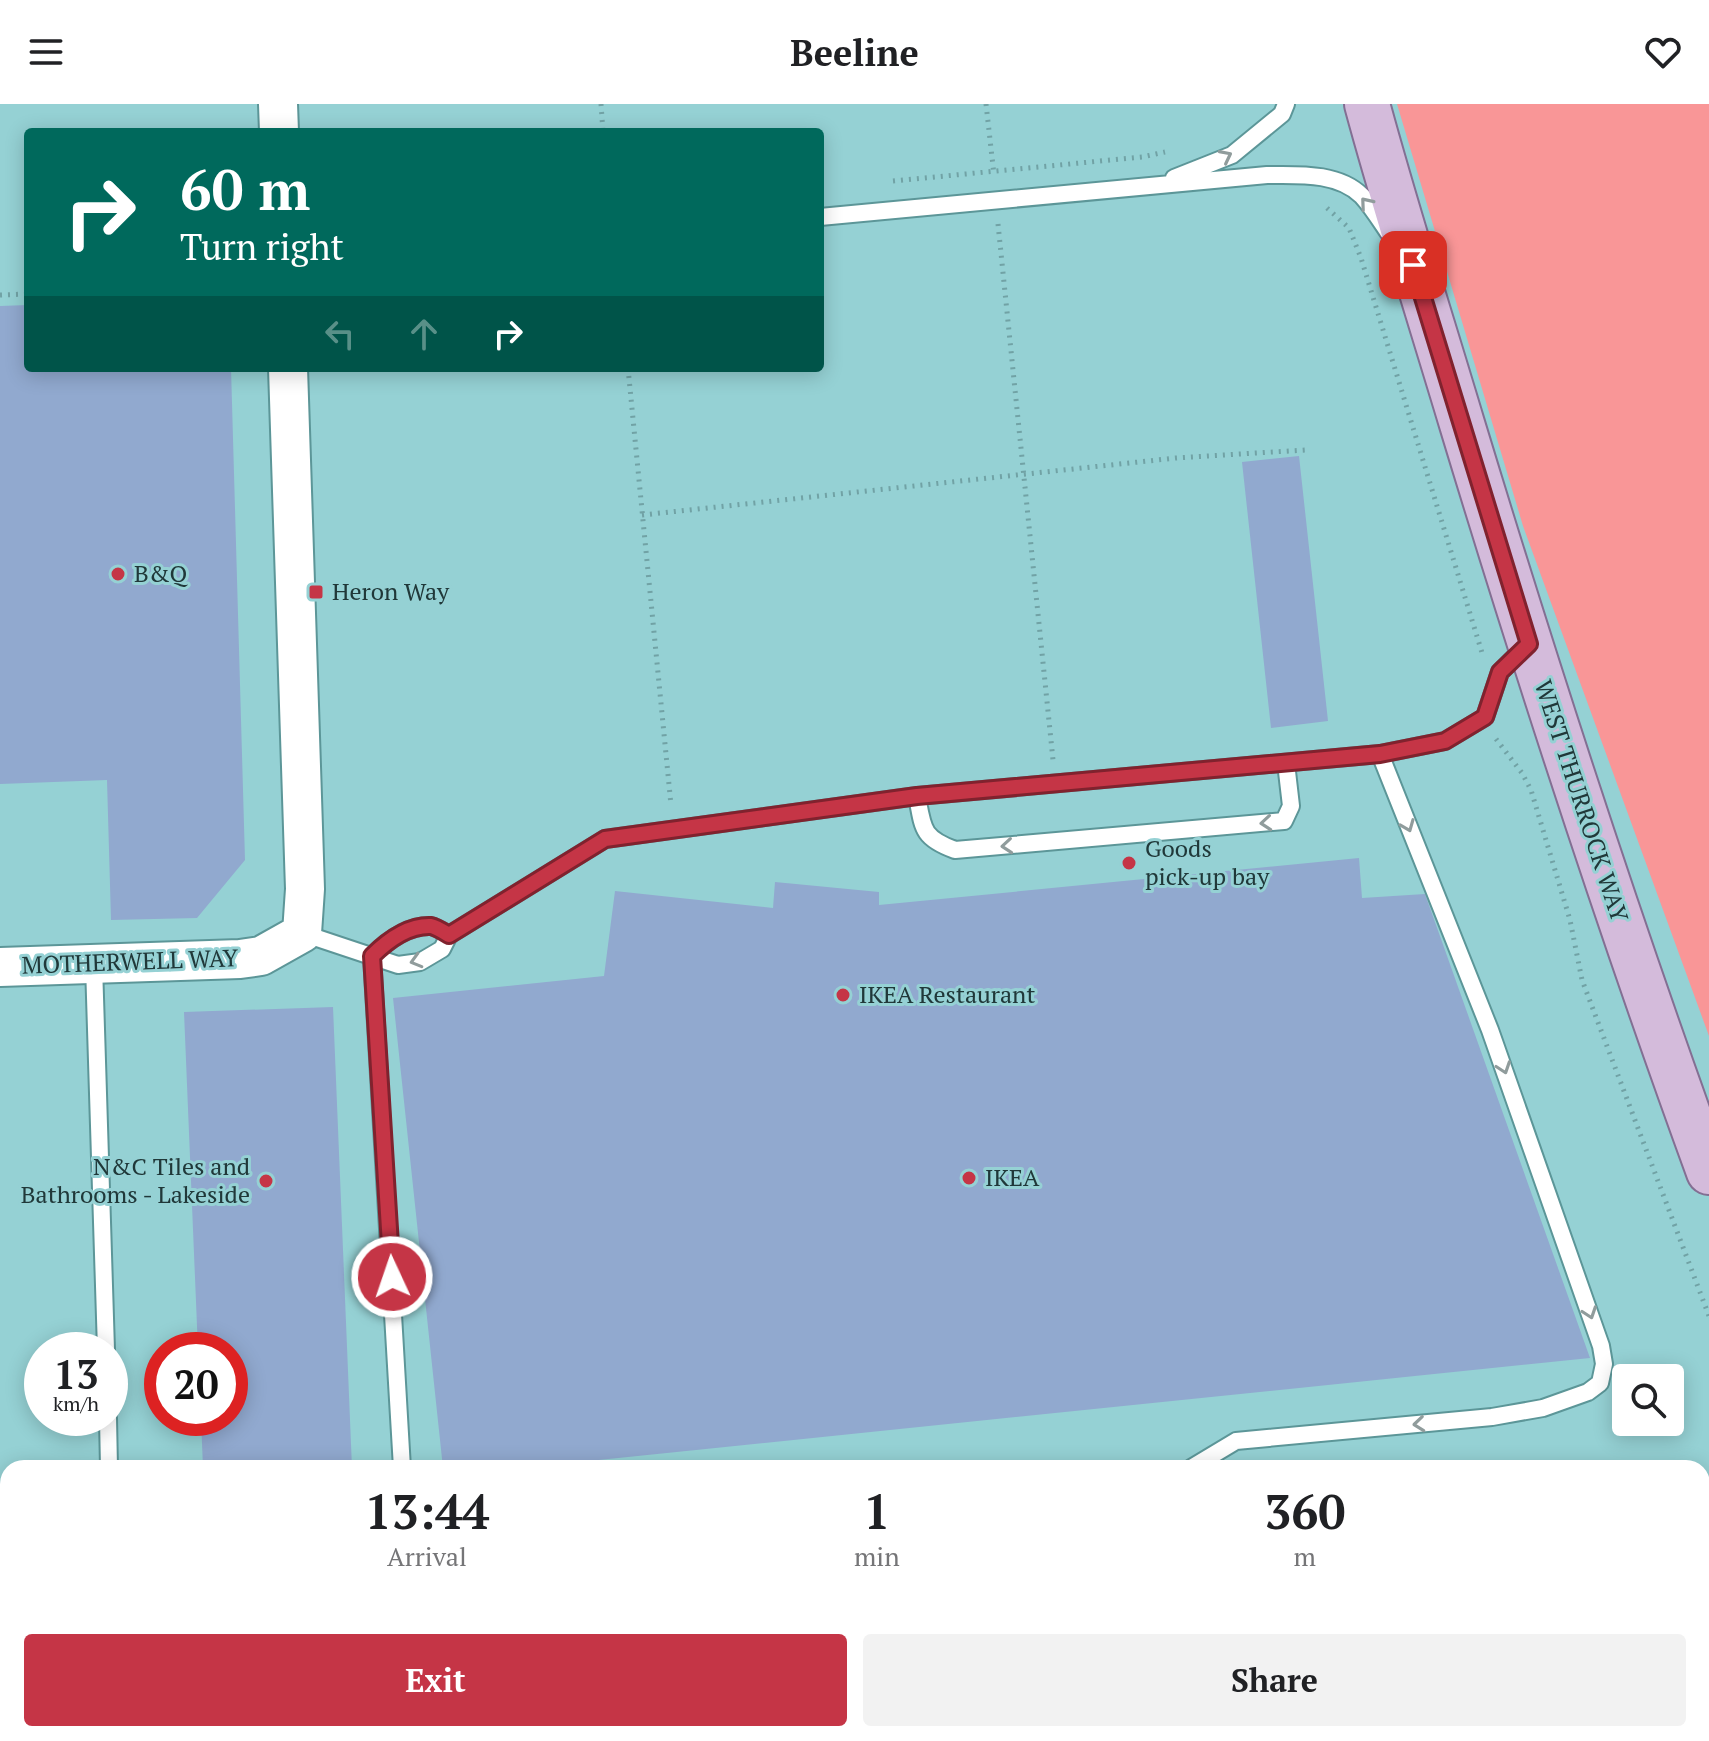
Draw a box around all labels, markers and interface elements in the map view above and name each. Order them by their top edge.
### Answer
text: Beeline [790,29,919,76]
icon: menu [24,30,68,74]
icon: heart [1641,30,1685,74]
one-way arrow [1217,150,1232,166]
text: 60 m [180,152,310,226]
icon: right [48,160,152,264]
one-way arrow [1361,198,1376,213]
text: Turn right [180,223,344,270]
pin [1379,231,1447,299]
icon: arrive [1391,243,1435,287]
icon: left [318,312,362,356]
icon: ahead [402,312,446,356]
icon: right [486,312,530,356]
place label: B&Q [134,557,189,589]
marker: B&Q [109,565,127,583]
place label: Heron Way [332,575,450,607]
marker: Heron Way [307,583,325,601]
street label: WEST THURROCK WAY [1528,676,1636,926]
one-way arrow [1259,814,1272,831]
one-way arrow [1399,818,1415,832]
place label: Goods pick-up bay [1145,832,1270,892]
one-way arrow [1000,837,1013,854]
marker: Goods pick-up bay [1120,854,1138,872]
street label: MOTHERWELL WAY [21,941,239,981]
one-way arrow [409,952,423,968]
place label: IKEA Restaurant [859,978,1035,1010]
marker: IKEA Restaurant [834,986,852,1004]
one-way arrow [1494,1060,1510,1074]
place label: N&C Tiles and Bathrooms - Lakeside [21,1150,250,1210]
place label: IKEA [985,1161,1040,1193]
marker: IKEA [960,1169,978,1187]
marker: N&C Tiles and Bathrooms - Lakeside [257,1172,275,1190]
position arrow [350,1235,434,1319]
one-way arrow [1580,1306,1596,1320]
speed limit sign: 20 [144,1332,248,1436]
text: 13 [53,1347,99,1400]
map controls [1612,1364,1684,1436]
button: search [1612,1364,1684,1436]
text: km/h [53,1390,99,1417]
one-way arrow [1412,1415,1425,1432]
text: 13:44 [364,1479,489,1543]
text: 1 [863,1479,890,1543]
text: 360 [1264,1479,1346,1543]
text: Arrival [387,1539,467,1573]
text: min [854,1539,900,1573]
text: m [1294,1539,1316,1573]
button: Exit [24,1634,847,1726]
button: Share [863,1634,1686,1726]

